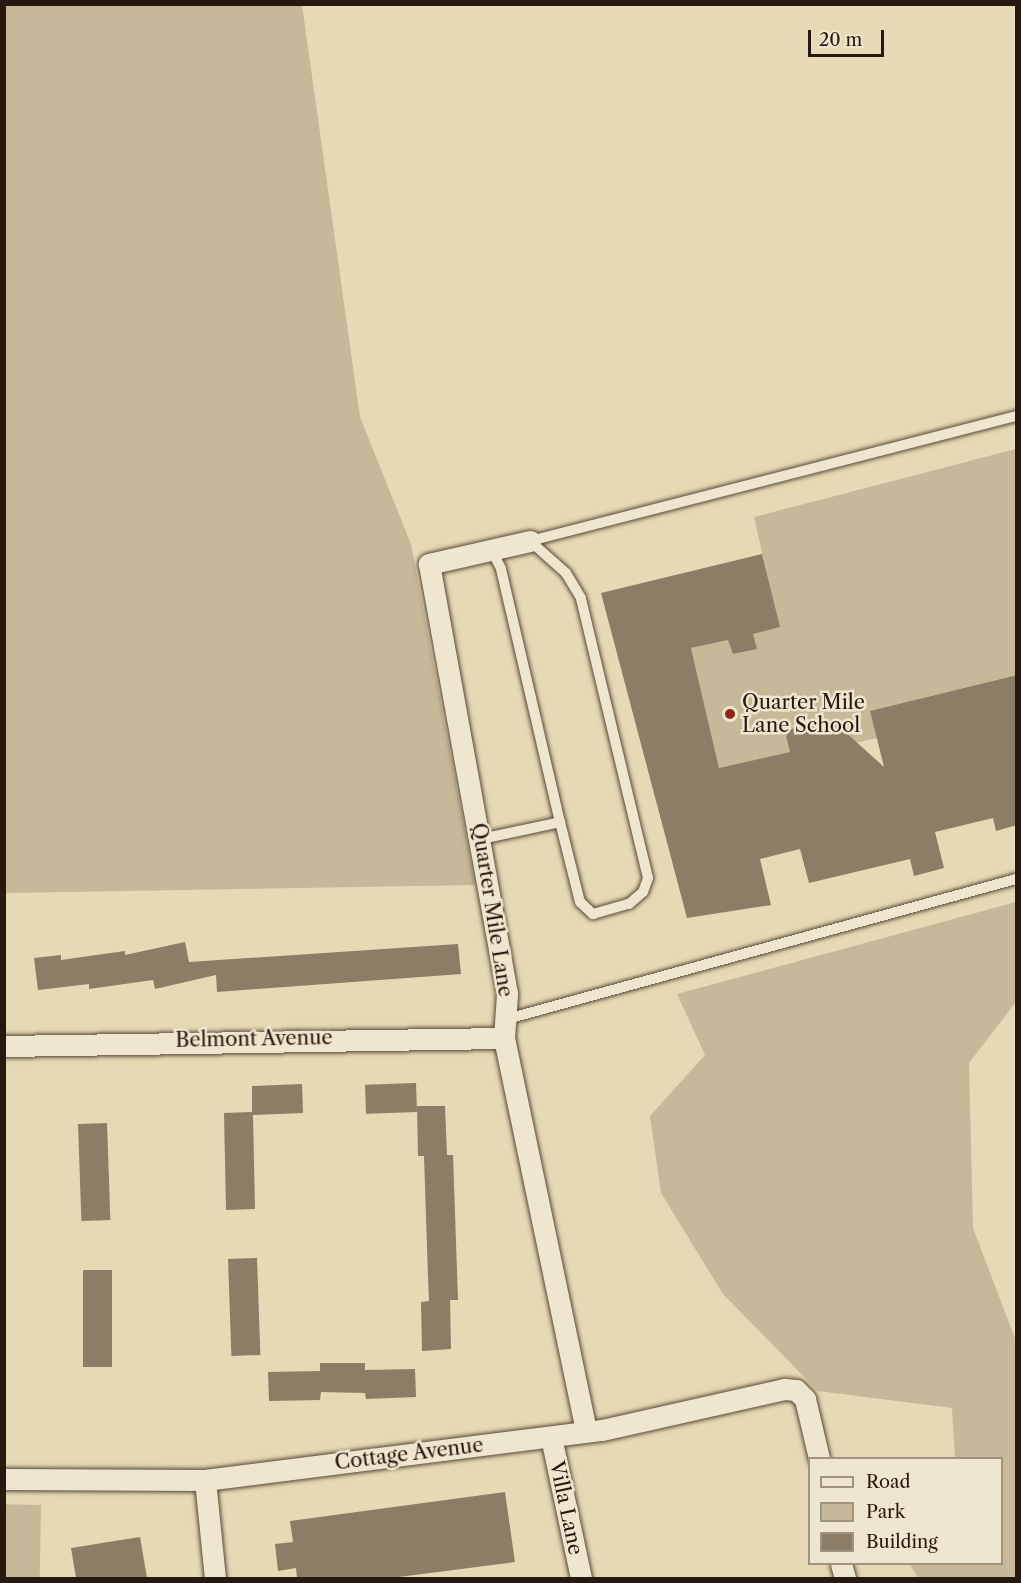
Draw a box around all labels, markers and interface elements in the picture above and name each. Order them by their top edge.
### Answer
scale bar [811,18,888,56]
text: 20 m [819,29,862,51]
place label: Quarter Mile Lane School [742,690,865,737]
marker: Quarter Mile Lane School [723,707,737,721]
street label: Quarter Mile Lane [466,821,518,999]
street label: Belmont Avenue [175,1026,333,1052]
street label: Cottage Avenue [333,1433,485,1475]
legend [808,1457,1003,1565]
street label: Villa Lane [544,1459,588,1557]
text: Road [866,1471,911,1493]
text: Park [866,1501,905,1523]
text: Building [866,1531,938,1553]

